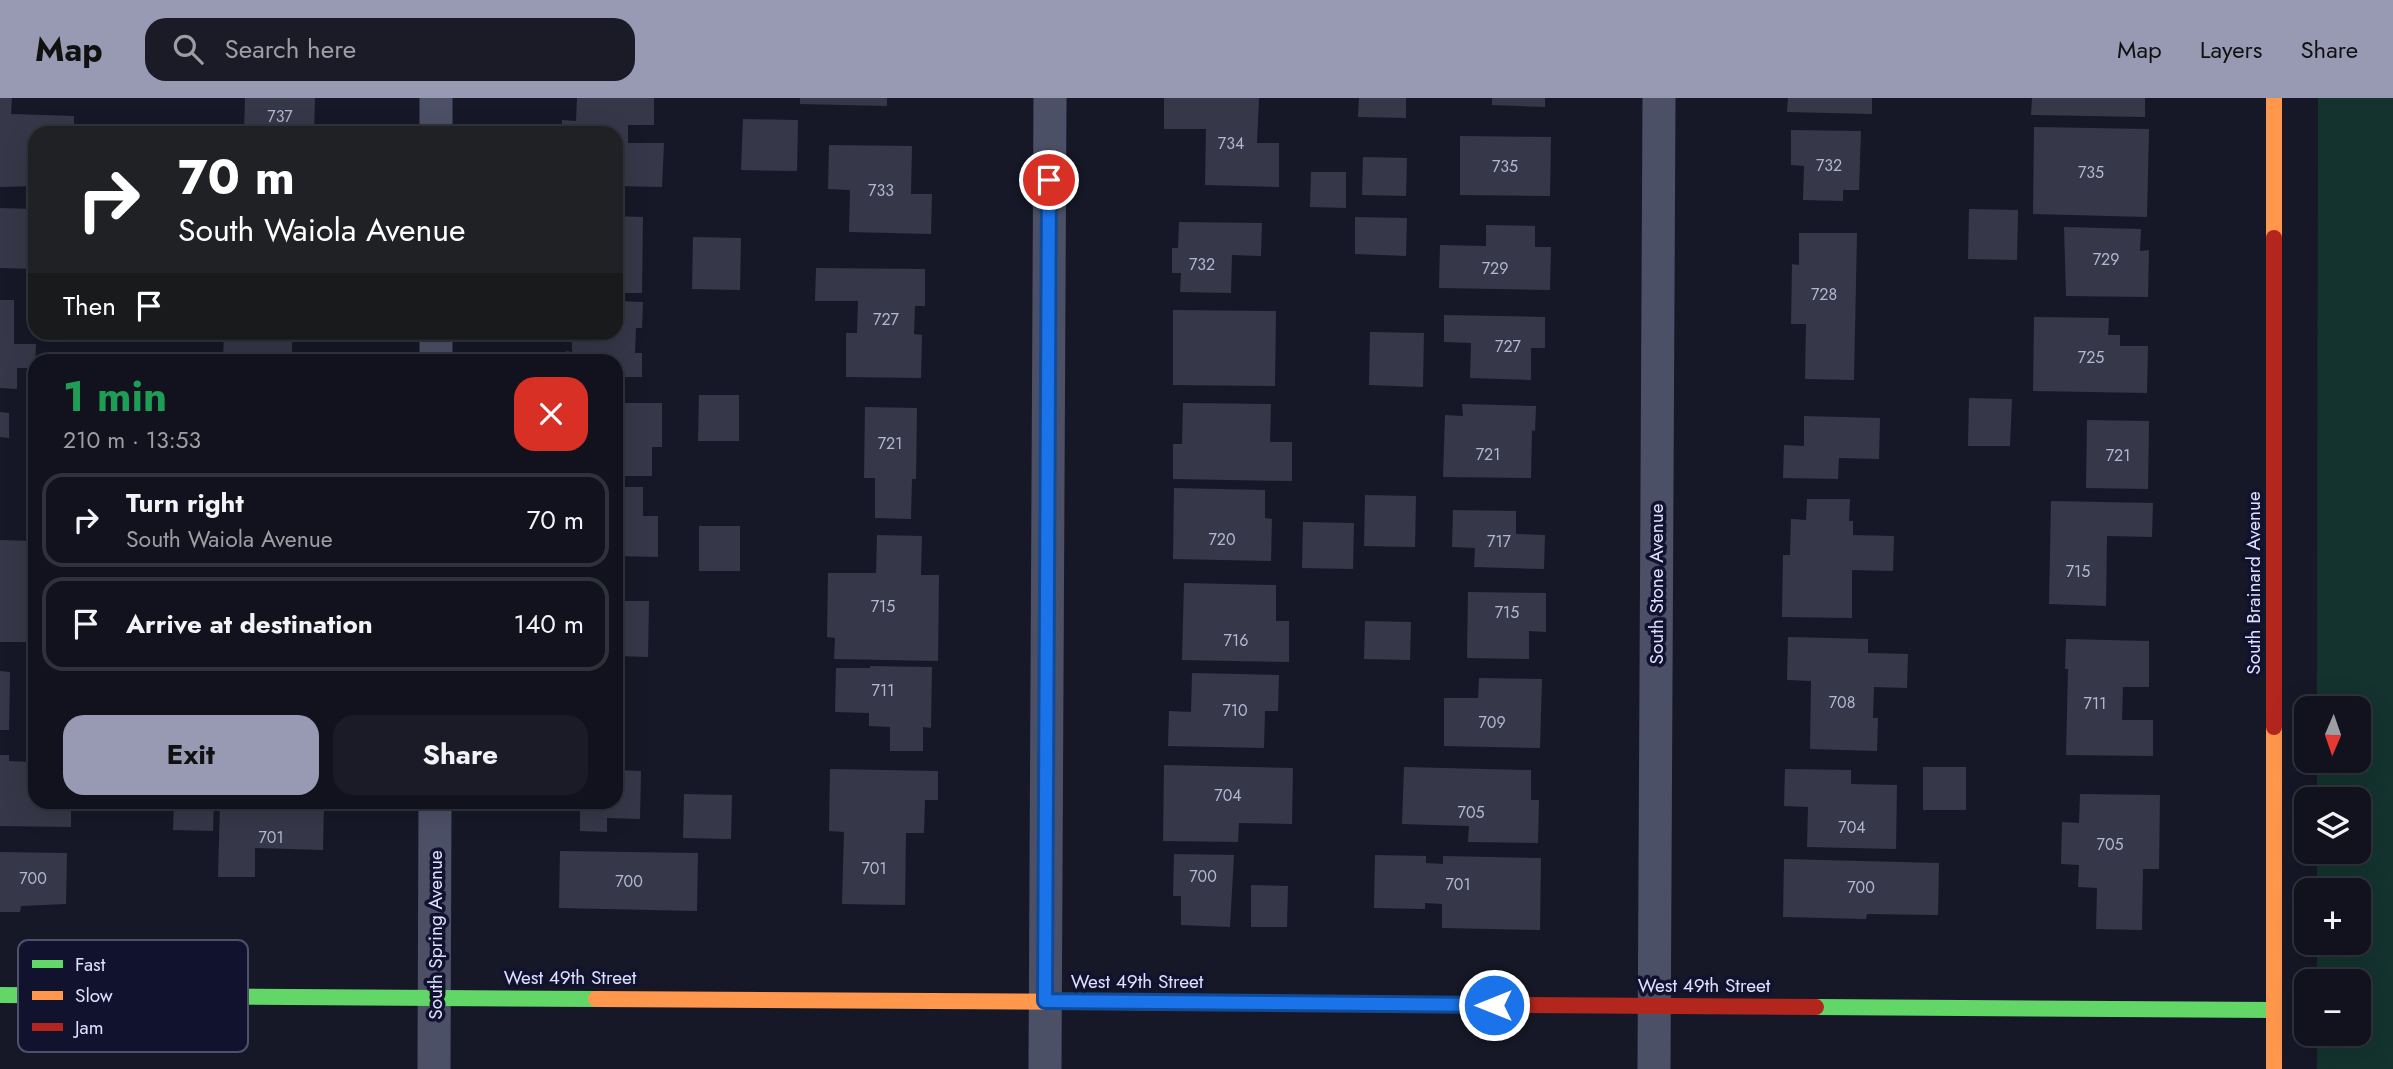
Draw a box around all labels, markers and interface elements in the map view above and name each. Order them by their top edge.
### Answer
search box [145,18,635,81]
text: Map [35,26,103,73]
icon: search [169,30,207,68]
text: Search here [225,30,356,68]
text: Map [2117,32,2162,67]
text: Layers [2200,32,2262,67]
text: Share [2300,32,2358,67]
house number: 737 [267,105,293,128]
house number: 734 [1218,132,1244,155]
text: 70 m [178,142,295,212]
pin [1019,150,1079,210]
icon: right [63,154,154,245]
house number: 732 [1816,154,1842,177]
house number: 735 [1492,155,1518,178]
icon: arrive [1030,161,1068,199]
house number: 735 [2078,161,2104,184]
house number: 733 [868,179,894,202]
text: South Waiola Avenue [178,207,466,253]
house number: 729 [2093,248,2119,271]
house number: 732 [1189,253,1215,276]
house number: 729 [1482,257,1508,280]
house number: 728 [1811,283,1837,306]
text: Then [63,287,116,325]
icon: arrive [130,287,168,325]
house number: 727 [873,308,900,331]
house number: 727 [1495,335,1522,358]
house number: 725 [2078,346,2104,369]
text: 1 min [63,366,167,427]
button: close [514,377,588,451]
text: 210 m · 13:53 [63,423,201,457]
house number: 721 [878,432,902,455]
house number: 721 [1476,443,1500,466]
house number: 721 [2106,444,2130,467]
text: Turn right [126,484,244,522]
street label: South Brainard Avenue [2240,491,2267,675]
icon: right [67,501,105,539]
text: 70 m [527,501,584,539]
street label: South Stone Avenue [1643,503,1670,665]
text: South Waiola Avenue [126,522,333,556]
house number: 720 [1208,528,1236,551]
house number: 717 [1487,530,1512,553]
house number: 715 [2066,560,2090,583]
house number: 715 [871,595,895,618]
house number: 715 [1495,601,1519,624]
icon: arrive [67,605,105,643]
text: Arrive at destination [126,605,373,643]
text: 140 m [513,605,584,643]
house number: 716 [1224,629,1248,652]
house number: 711 [872,679,894,702]
house number: 708 [1829,691,1855,714]
house number: 711 [2084,692,2106,715]
north arrow [2294,696,2371,774]
map controls [2294,696,2371,1046]
house number: 710 [1222,699,1248,722]
house number: 709 [1478,711,1506,734]
button: Exit [63,715,319,795]
button: Share [333,715,588,795]
house number: 704 [1214,784,1242,807]
button: layers [2294,787,2371,864]
house number: 705 [1457,801,1485,824]
house number: 704 [1838,816,1866,839]
house number: 701 [258,826,284,849]
house number: 705 [2096,833,2124,856]
street label: South Spring Avenue [422,850,449,1020]
house number: 701 [861,857,887,880]
house number: 700 [1189,865,1217,888]
house number: 700 [19,867,47,890]
house number: 700 [615,870,643,893]
house number: 701 [1445,873,1471,896]
house number: 700 [1847,876,1875,899]
button: + [2294,878,2371,955]
legend [18,940,248,1052]
text: Fast [75,951,106,978]
street label: West 49th Street [504,964,637,991]
street label: West 49th Street [1071,968,1204,995]
position arrow [1457,968,1531,1042]
button: − [2294,969,2371,1046]
street label: West 49th Street [1638,972,1771,999]
text: Slow [75,982,113,1009]
text: Jam [72,1014,104,1041]

